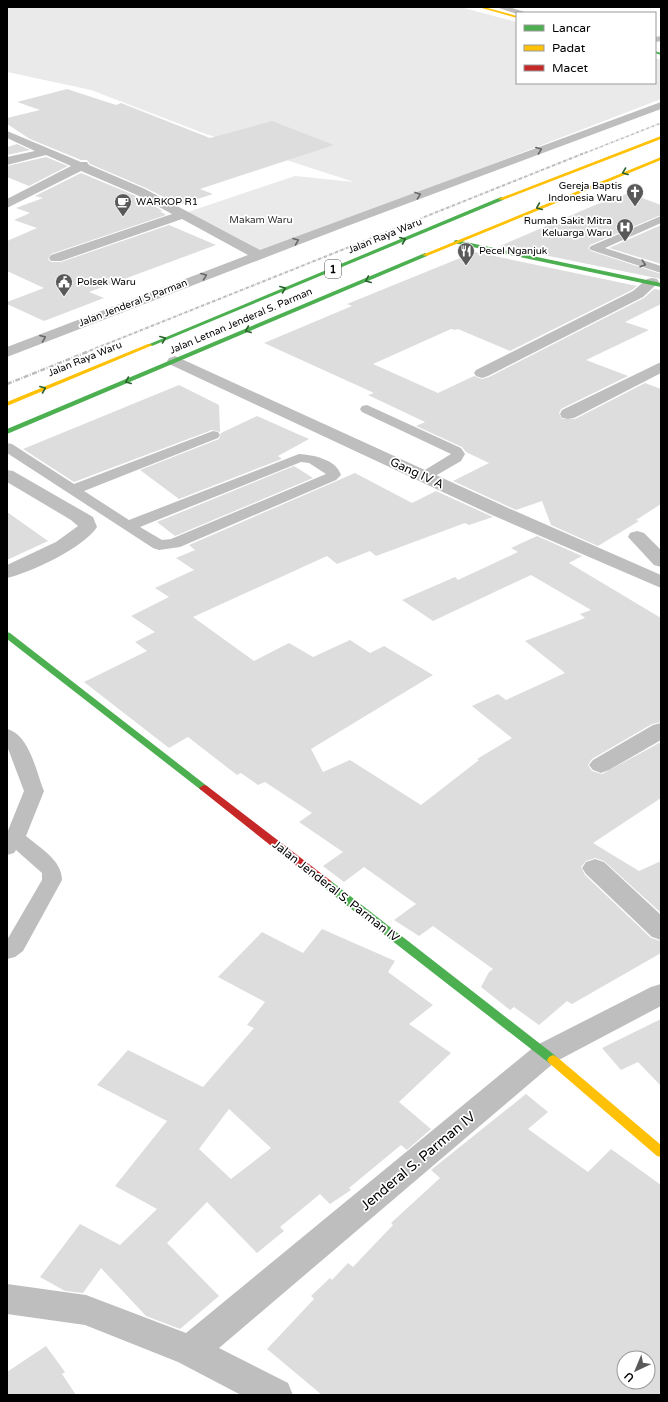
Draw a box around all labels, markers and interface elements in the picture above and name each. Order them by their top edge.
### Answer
legend [516,12,656,84]
text: Lancar [552,21,591,35]
text: Padat [552,41,586,55]
text: Macet [552,61,588,75]
one-way arrow [536,146,543,154]
one-way arrow [621,168,628,176]
place label: Gereja Baptis Indonesia Waru [548,180,622,204]
church icon: Gereja Baptis Indonesia Waru [625,182,645,207]
cafe icon: WARKOP R1 [113,192,133,217]
one-way arrow [414,192,421,200]
place label: WARKOP R1 [136,196,198,208]
one-way arrow [536,202,544,210]
park label: Makam Waru [229,214,293,226]
place label: Rumah Sakit Mitra Keluarga Waru [524,215,612,239]
street label: Jalan Raya Waru [346,216,424,256]
hospital icon: Rumah Sakit Mitra Keluarga Waru [615,217,635,242]
one-way arrow [400,236,407,244]
one-way arrow [292,237,299,245]
restaurant icon: Pecel Nganjuk [456,241,476,266]
place label: Pecel Nganjuk [479,245,548,257]
one-way arrow [639,259,646,268]
road number: 1 [325,260,341,278]
public building icon: Polsek Waru [54,272,74,297]
one-way arrow [200,272,207,280]
one-way arrow [364,275,371,283]
place label: Polsek Waru [77,276,136,288]
street label: Jalan Jenderal S Parman [77,277,189,329]
street label: Jalan Letnan Jenderal S. Parman [168,285,314,357]
one-way arrow [280,286,287,294]
one-way arrow [245,325,253,333]
one-way arrow [40,334,47,342]
one-way arrow [159,336,167,344]
street label: Jalan Raya Waru [46,339,124,379]
one-way arrow [125,376,133,384]
one-way arrow [40,385,47,393]
street label: Gang IV A [388,454,446,492]
street label: Jalan Jenderal S. Parman IV [270,837,403,945]
street label: Jenderal S. Parman IV [357,1108,479,1214]
north arrow [616,1350,656,1390]
text: U [622,1369,637,1384]

